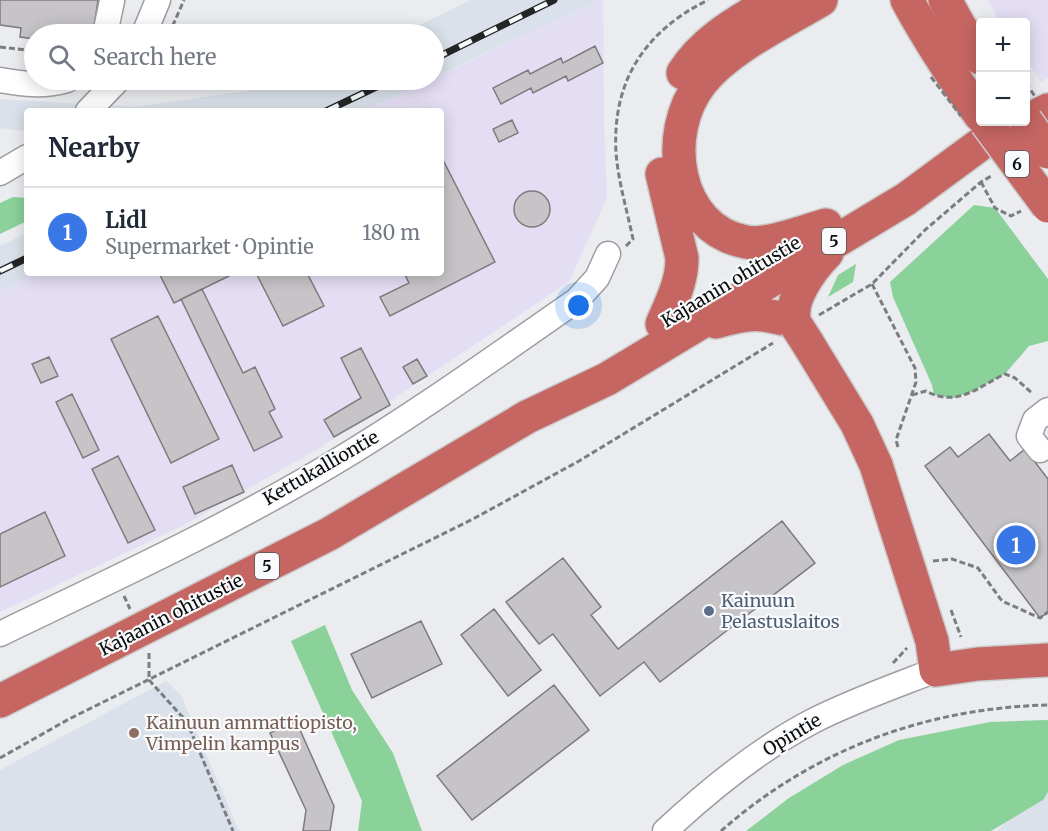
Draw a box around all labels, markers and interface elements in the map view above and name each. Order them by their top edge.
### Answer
map controls [976,18,1030,126]
button: + [976,18,1030,72]
search box [24,24,444,90]
icon: search [45,41,78,74]
text: Search here [93,43,216,71]
button: − [976,72,1030,126]
text: Nearby [48,131,140,164]
road number: 6 [1005,151,1029,177]
text: Lidl [105,206,147,234]
text: 1 [63,220,72,245]
text: 180 m [362,220,420,245]
road number: 5 [822,228,846,254]
street label: Kajaanin ohitustie [657,231,805,332]
text: Supermarket · Opintie [105,234,314,259]
your location [564,291,593,320]
street label: Kettukalliontie [259,425,383,510]
pin: 1 [996,522,1036,568]
road number: 5 [255,553,279,579]
street label: Kajaanin ohitustie [95,568,247,661]
place label: Kainuun Pelastuslaitos [721,589,840,633]
marker: Kainuun Pelastuslaitos [702,604,716,618]
street label: Opintie [758,708,825,761]
place label: Kainuun ammattiopisto, Vimpelin kampus [145,711,357,755]
marker: Kainuun ammattiopisto, Vimpelin kampus [127,726,141,740]

